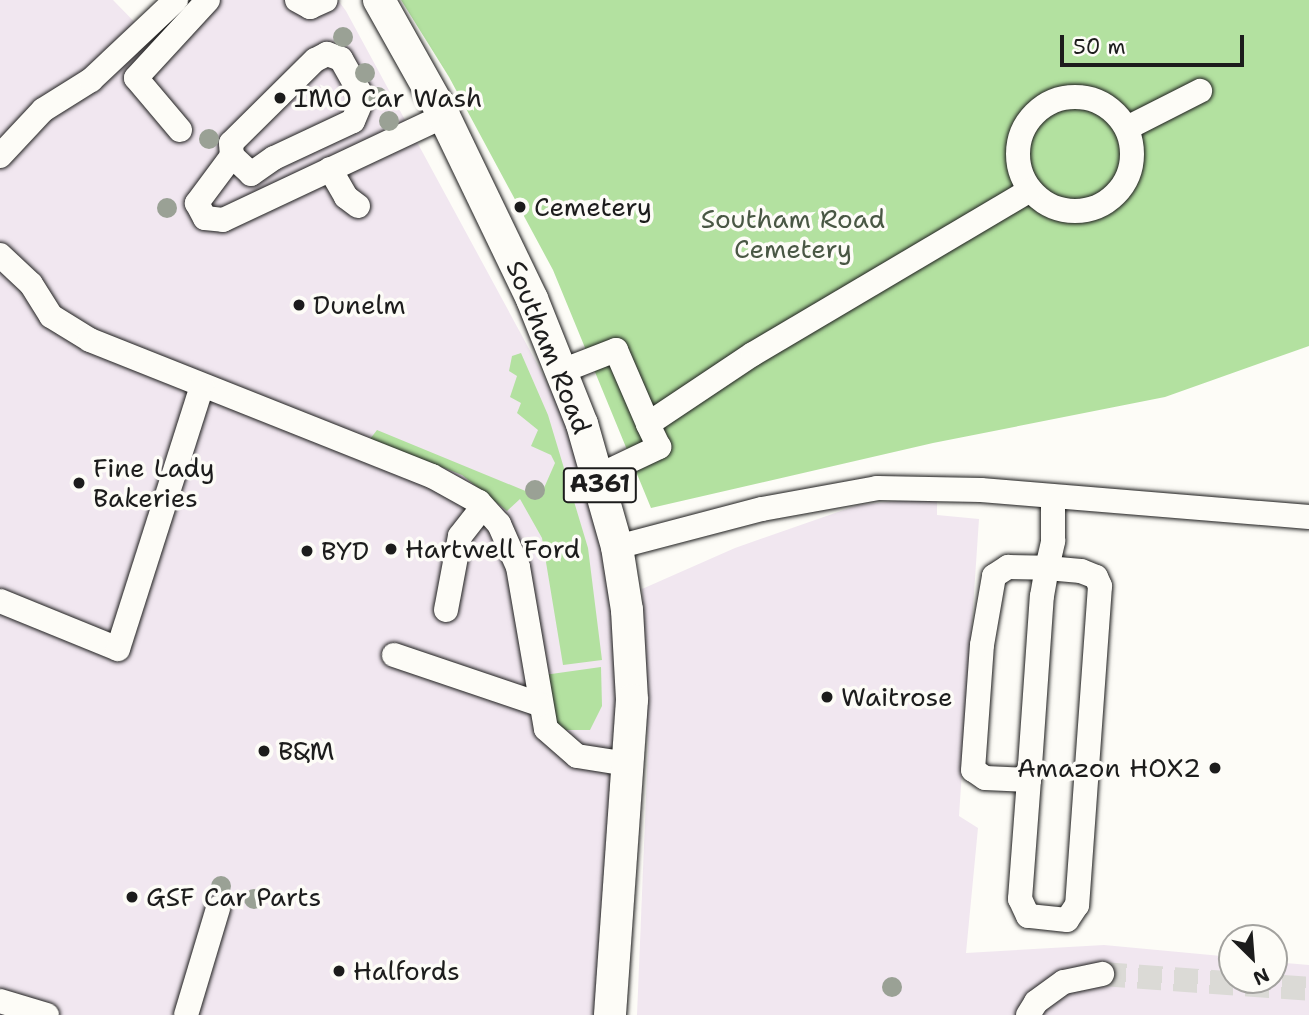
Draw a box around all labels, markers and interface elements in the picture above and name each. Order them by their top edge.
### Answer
scale bar [1064,21,1248,65]
text: 50 m [1073,33,1126,61]
place label: IMO Car Wash [294,82,482,114]
marker: IMO Car Wash [272,90,288,106]
place label: Cemetery [534,191,652,223]
marker: Cemetery [512,199,528,215]
park label: Southam Road Cemetery [701,203,885,264]
street label: Southam Road [500,256,598,438]
place label: Dunelm [313,289,406,321]
marker: Dunelm [291,297,307,313]
place label: Fine Lady Bakeries [93,452,215,514]
road number: A361 [562,464,638,506]
marker: Fine Lady Bakeries [71,475,87,491]
place label: Hartwell Ford [405,533,580,565]
place label: BYD [321,535,369,567]
marker: Hartwell Ford [383,541,399,557]
marker: BYD [299,543,315,559]
place label: Waitrose [841,681,953,713]
marker: Waitrose [819,689,835,705]
place label: B&M [278,735,334,767]
marker: B&M [256,743,272,759]
place label: Amazon HOX2 [1017,752,1201,784]
marker: Amazon HOX2 [1207,760,1223,776]
place label: GSF Car Parts [146,881,321,913]
marker: GSF Car Parts [124,889,140,905]
north arrow [1218,924,1288,994]
place label: Halfords [353,955,460,987]
text: N [1249,962,1273,991]
marker: Halfords [331,963,347,979]

